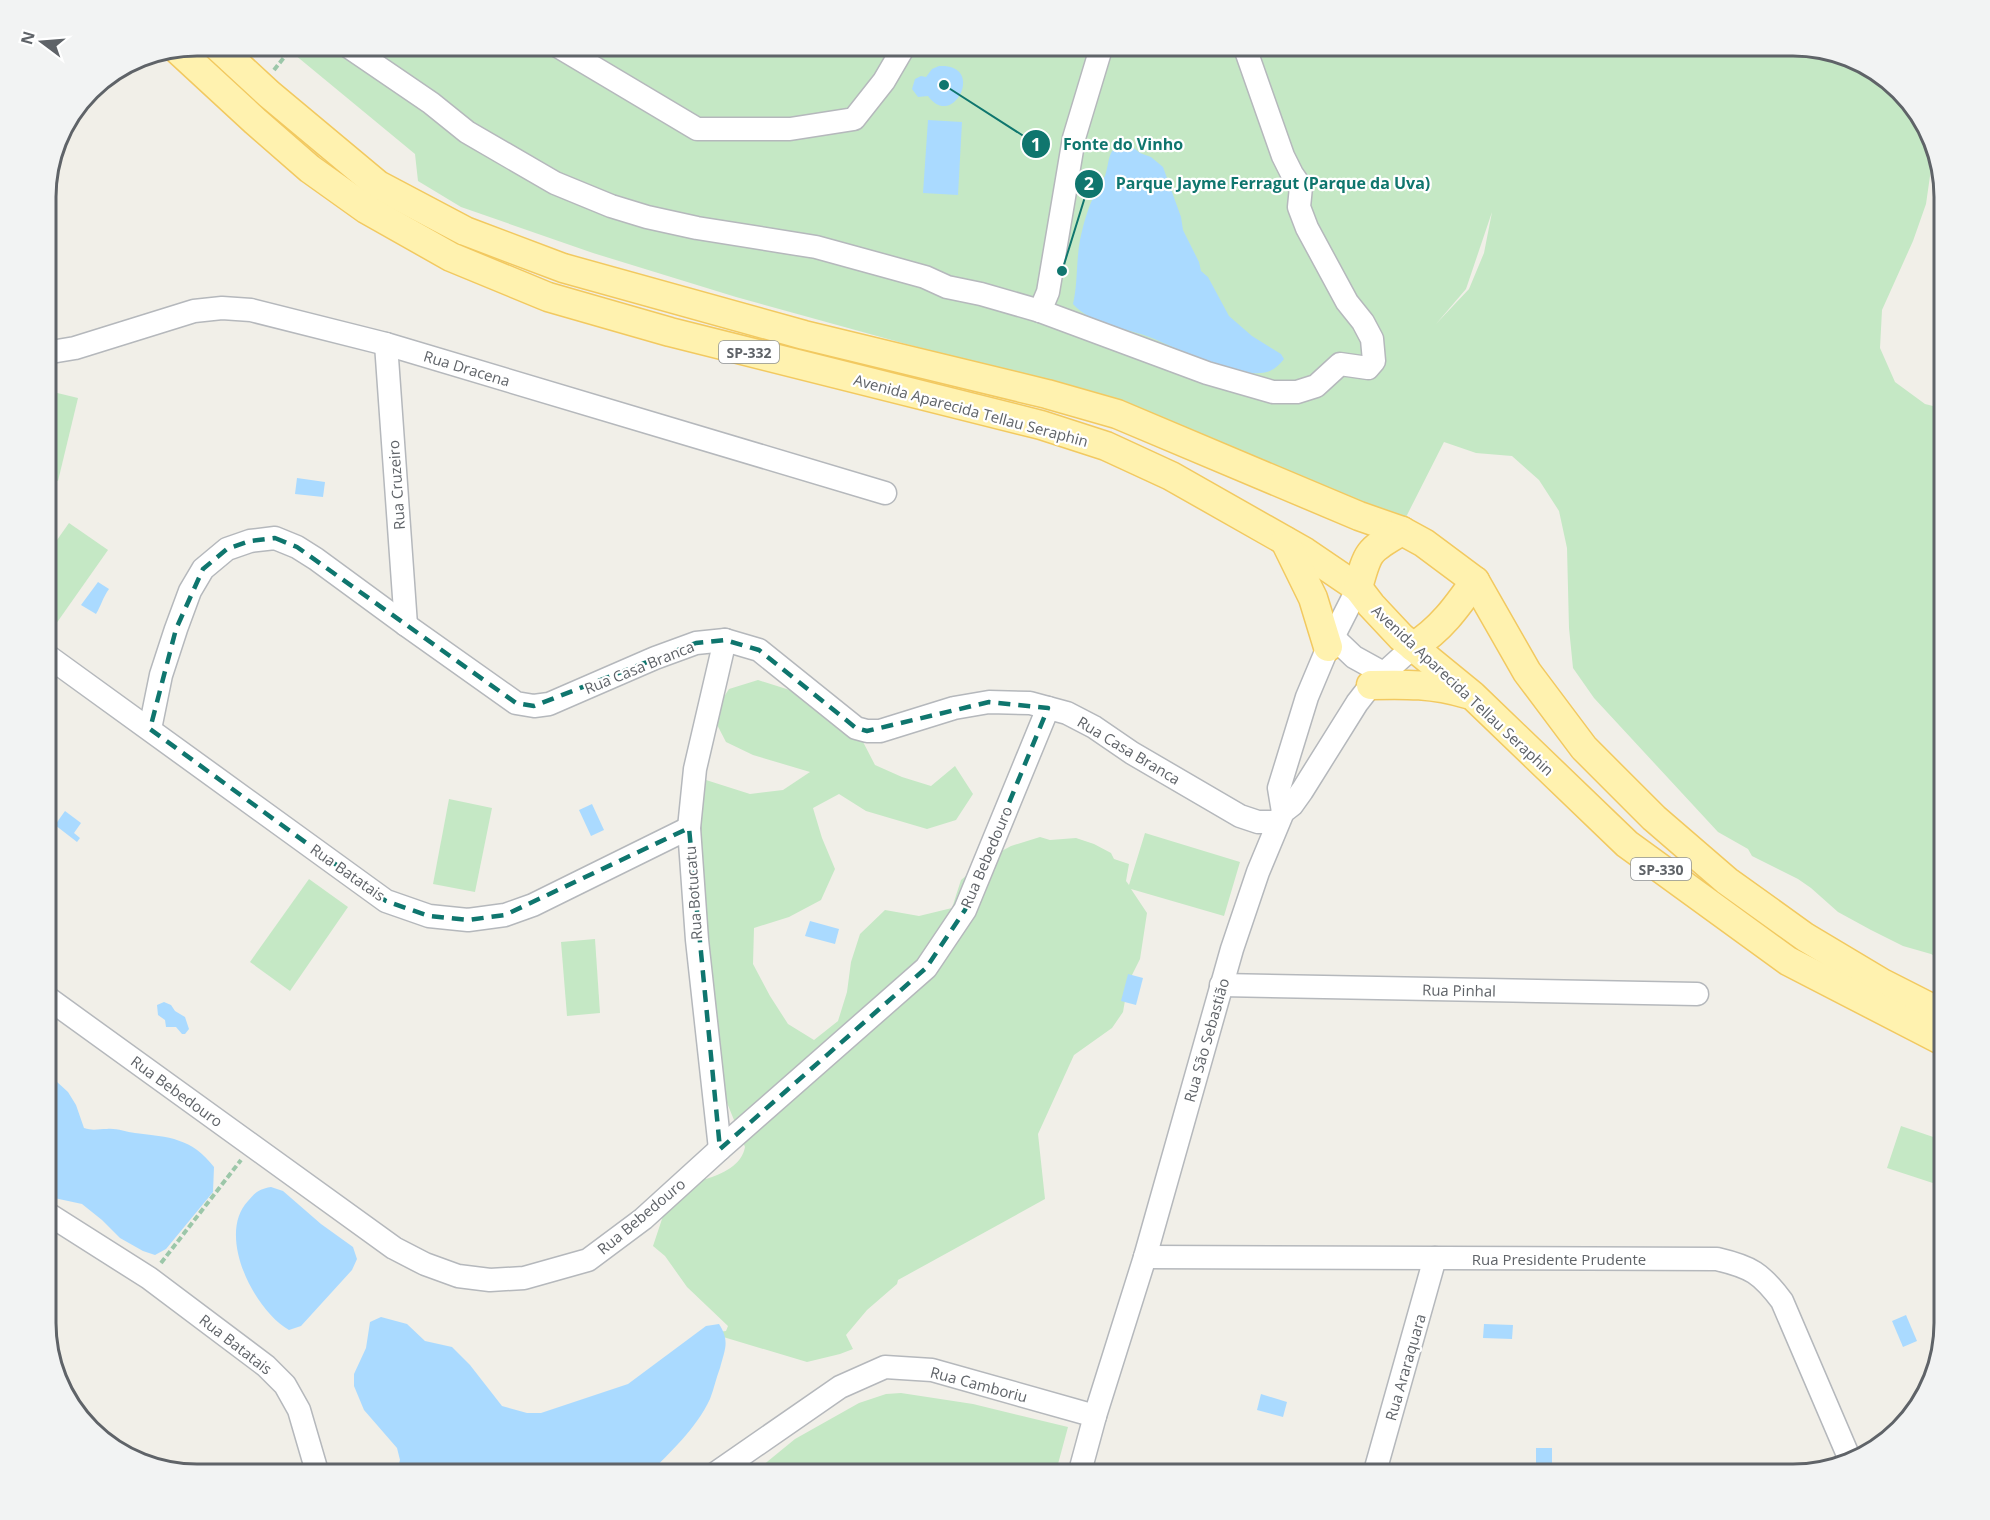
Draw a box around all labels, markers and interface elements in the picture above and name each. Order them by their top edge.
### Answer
north arrow [12,12,72,72]
text: N [15,29,40,47]
callout: Fonte do Vinho [1021,127,1196,161]
text: 1 [1031,132,1041,156]
text: Fonte do Vinho [1063,133,1183,155]
callout: Parque Jayme Ferragut (Parque da Uva) [1074,167,1443,201]
text: 2 [1084,171,1094,195]
text: Parque Jayme Ferragut (Parque da Uva) [1116,172,1430,194]
road number: SP-332 [719,341,779,363]
street label: Rua Dracena [421,345,513,391]
street label: Avenida Aparecida Tellau Seraphin [852,369,1090,451]
street label: Rua Cruzeiro [383,439,409,531]
street label: Avenida Aparecida Tellau Seraphin [1368,600,1558,780]
street label: Rua Casa Branca [581,636,697,698]
street label: Rua Casa Branca [1074,711,1184,789]
street label: Rua Bebedouro [956,803,1016,911]
street label: Rua Batatais [307,839,389,905]
street label: Rua Botucatu [680,845,706,941]
road number: SP-330 [1631,858,1691,880]
street label: Rua São Sebastião [1179,976,1233,1104]
street label: Rua Pinhal [1422,979,1496,1001]
street label: Rua Bebedouro [127,1051,227,1131]
street label: Rua Bebedouro [593,1173,689,1259]
street label: Rua Presidente Prudente [1472,1249,1646,1269]
street label: Rua Batatais [196,1309,276,1379]
street label: Rua Araraquara [1380,1311,1430,1423]
street label: Rua Camboriu [928,1361,1030,1407]

